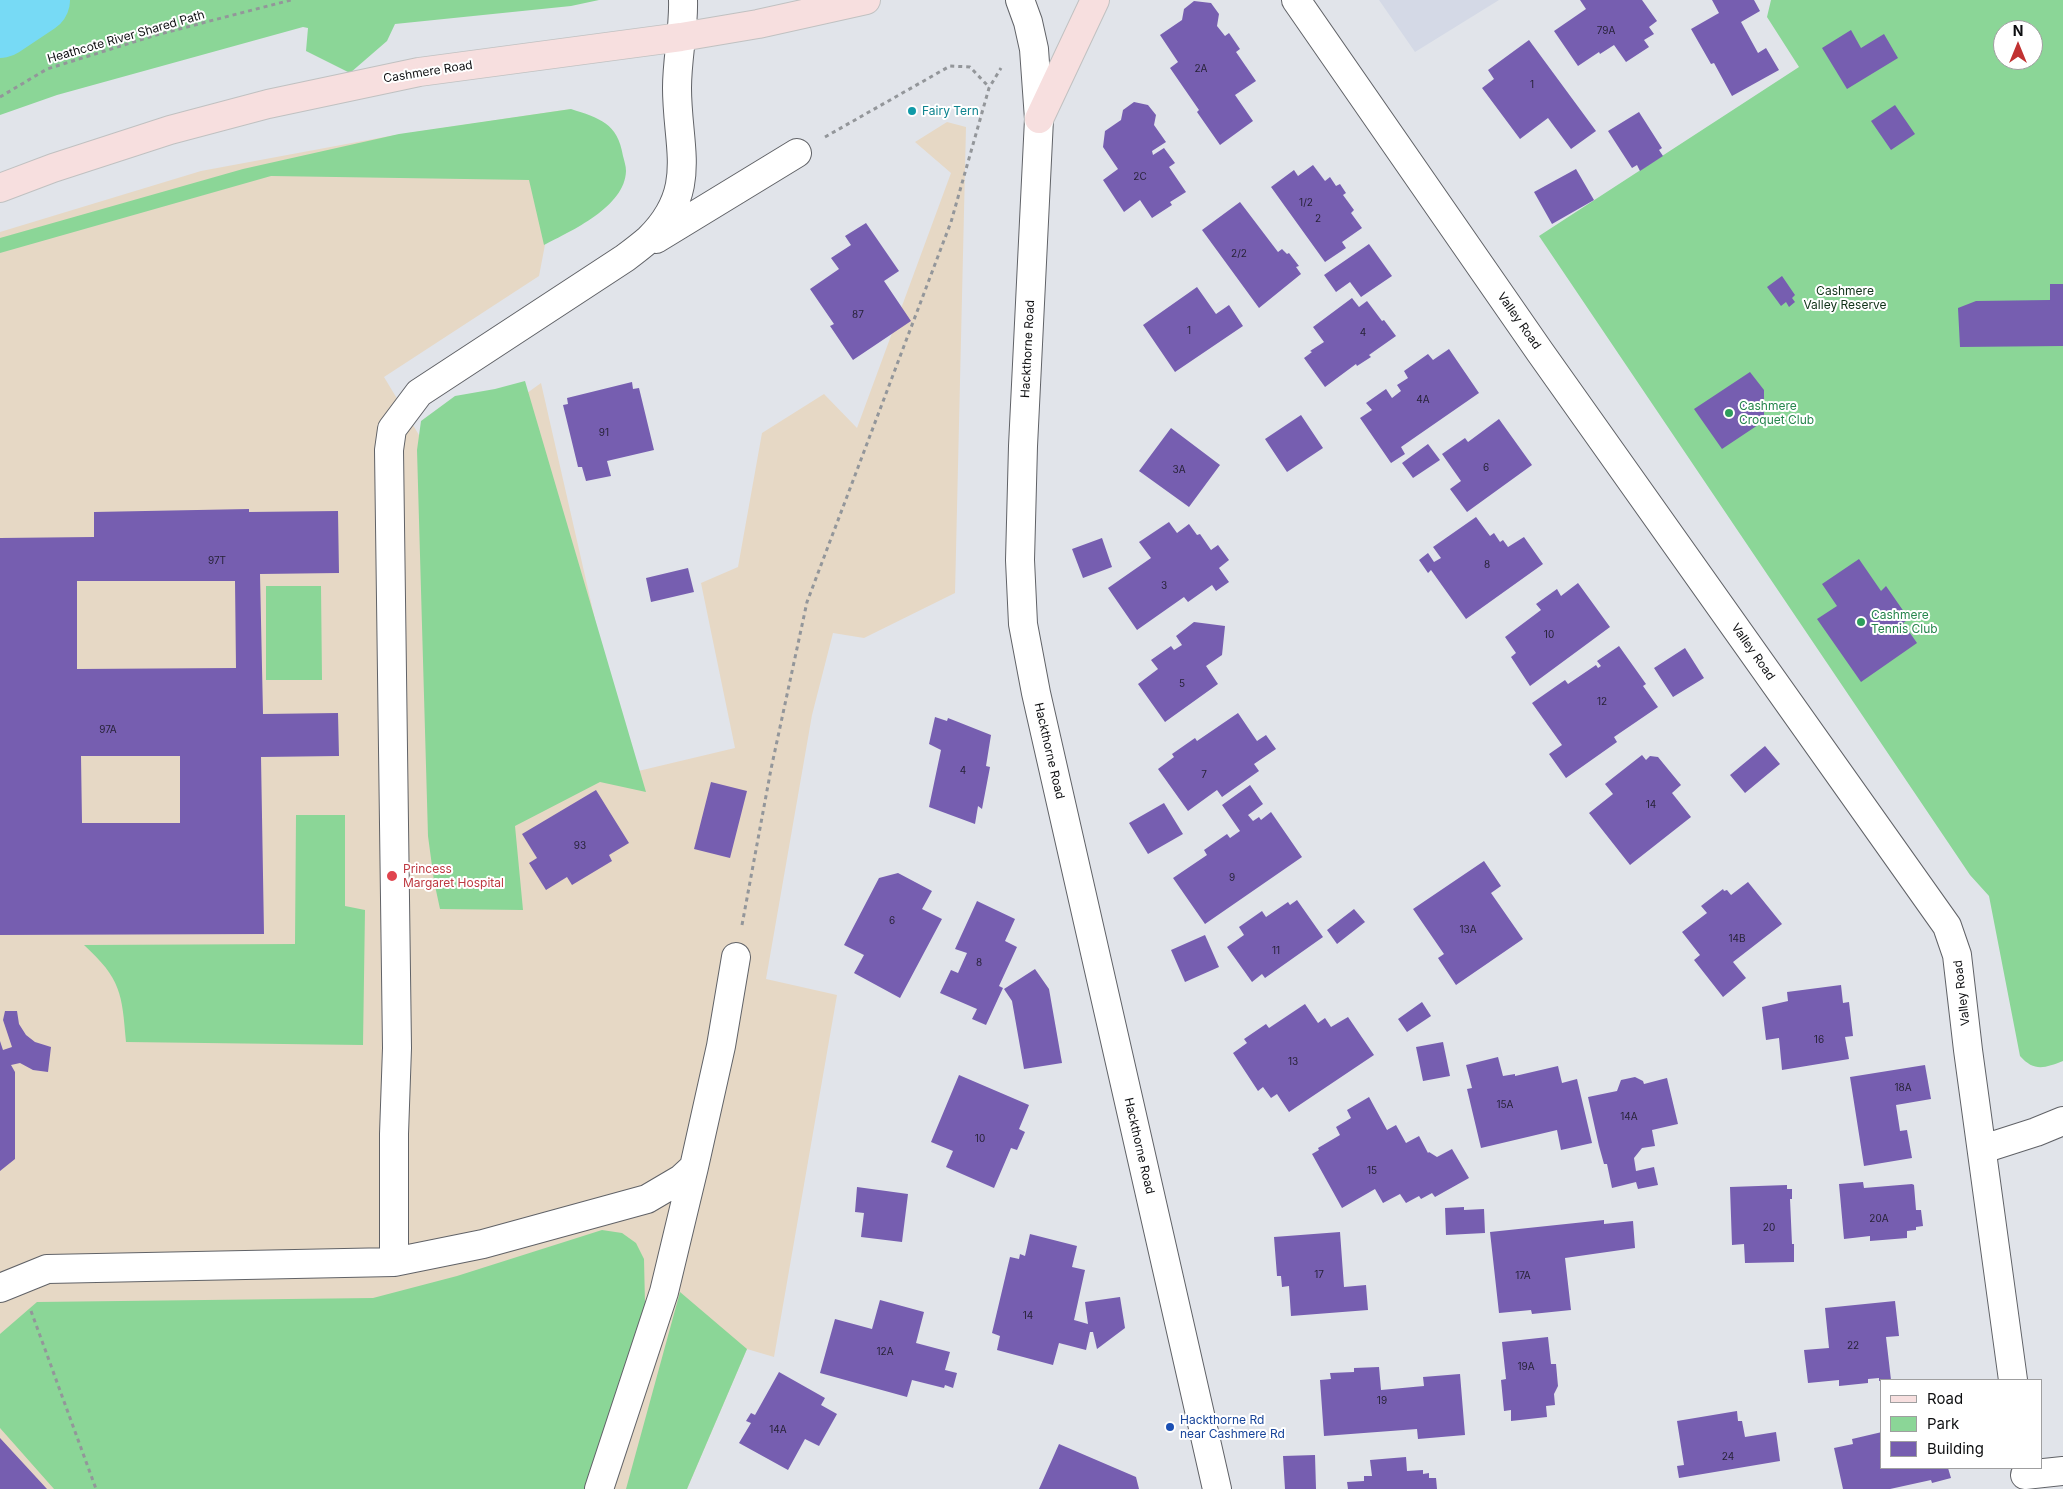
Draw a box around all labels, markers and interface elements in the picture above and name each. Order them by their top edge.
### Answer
street label: Heathcote River Shared Path [46,8,206,66]
north arrow [1993,20,2043,70]
text: N [2013,22,2023,39]
house number: 79A [1597,25,1615,37]
street label: Cashmere Road [382,58,474,86]
house number: 2A [1195,63,1207,75]
house number: 1 [1530,79,1534,91]
place label: Fairy Tern [922,104,979,118]
marker: Fairy Tern [906,105,918,117]
house number: 2C [1133,171,1147,183]
house number: 1/2 [1299,197,1313,209]
house number: 2 [1315,213,1321,225]
house number: 2/2 [1231,248,1247,260]
park label: Cashmere Valley Reserve [1803,284,1887,312]
street label: Valley Road [1494,290,1544,352]
street label: Hackthorne Road [1018,299,1038,399]
house number: 87 [852,309,864,321]
house number: 1 [1187,325,1191,337]
house number: 4 [1360,327,1366,339]
house number: 4A [1416,394,1430,406]
place label: Cashmere Croquet Club [1739,399,1814,427]
marker: Cashmere Croquet Club [1723,407,1735,419]
house number: 91 [599,427,609,439]
house number: 6 [1483,462,1489,474]
house number: 3A [1172,464,1186,476]
house number: 97T [208,555,226,567]
house number: 8 [1484,559,1490,571]
house number: 3 [1161,580,1167,592]
place label: Cashmere Tennis Club [1871,608,1938,636]
marker: Cashmere Tennis Club [1855,616,1867,628]
street label: Valley Road [1728,621,1778,683]
house number: 10 [1544,629,1554,641]
house number: 5 [1179,678,1185,690]
house number: 12 [1597,696,1607,708]
street label: Hackthorne Road [1031,701,1067,801]
house number: 97A [99,724,117,736]
house number: 4 [960,765,966,777]
house number: 7 [1201,769,1207,781]
house number: 14 [1646,799,1656,811]
house number: 93 [574,840,586,852]
place label: Princess Margaret Hospital [403,862,504,890]
marker: Princess Margaret Hospital [385,869,399,883]
house number: 9 [1229,872,1235,884]
house number: 6 [889,915,895,927]
house number: 13A [1459,924,1477,936]
house number: 14B [1728,933,1746,945]
house number: 11 [1272,945,1280,957]
house number: 8 [976,957,982,969]
street label: Valley Road [1951,959,1973,1027]
house number: 16 [1814,1034,1824,1046]
house number: 13 [1288,1056,1298,1068]
house number: 18A [1894,1082,1912,1094]
street label: Hackthorne Road [1121,1096,1157,1196]
house number: 15A [1496,1099,1514,1111]
house number: 14A [1620,1111,1638,1123]
house number: 10 [975,1133,985,1145]
house number: 15 [1367,1165,1377,1177]
house number: 20A [1869,1213,1889,1225]
house number: 20 [1763,1222,1775,1234]
house number: 17 [1314,1269,1324,1281]
house number: 17A [1515,1270,1531,1282]
house number: 14 [1023,1310,1033,1322]
house number: 22 [1847,1340,1859,1352]
house number: 12A [876,1346,894,1358]
house number: 19A [1517,1361,1535,1373]
legend [1880,1379,2043,1469]
text: Road [1927,1389,1963,1408]
house number: 19 [1377,1395,1387,1407]
place label: Hackthorne Rd near Cashmere Rd [1180,1413,1285,1441]
text: Park [1927,1414,1959,1433]
marker: Hackthorne Rd near Cashmere Rd [1164,1421,1176,1433]
house number: 14A [769,1424,787,1436]
text: Building [1927,1439,1984,1458]
house number: 24 [1722,1451,1734,1463]

